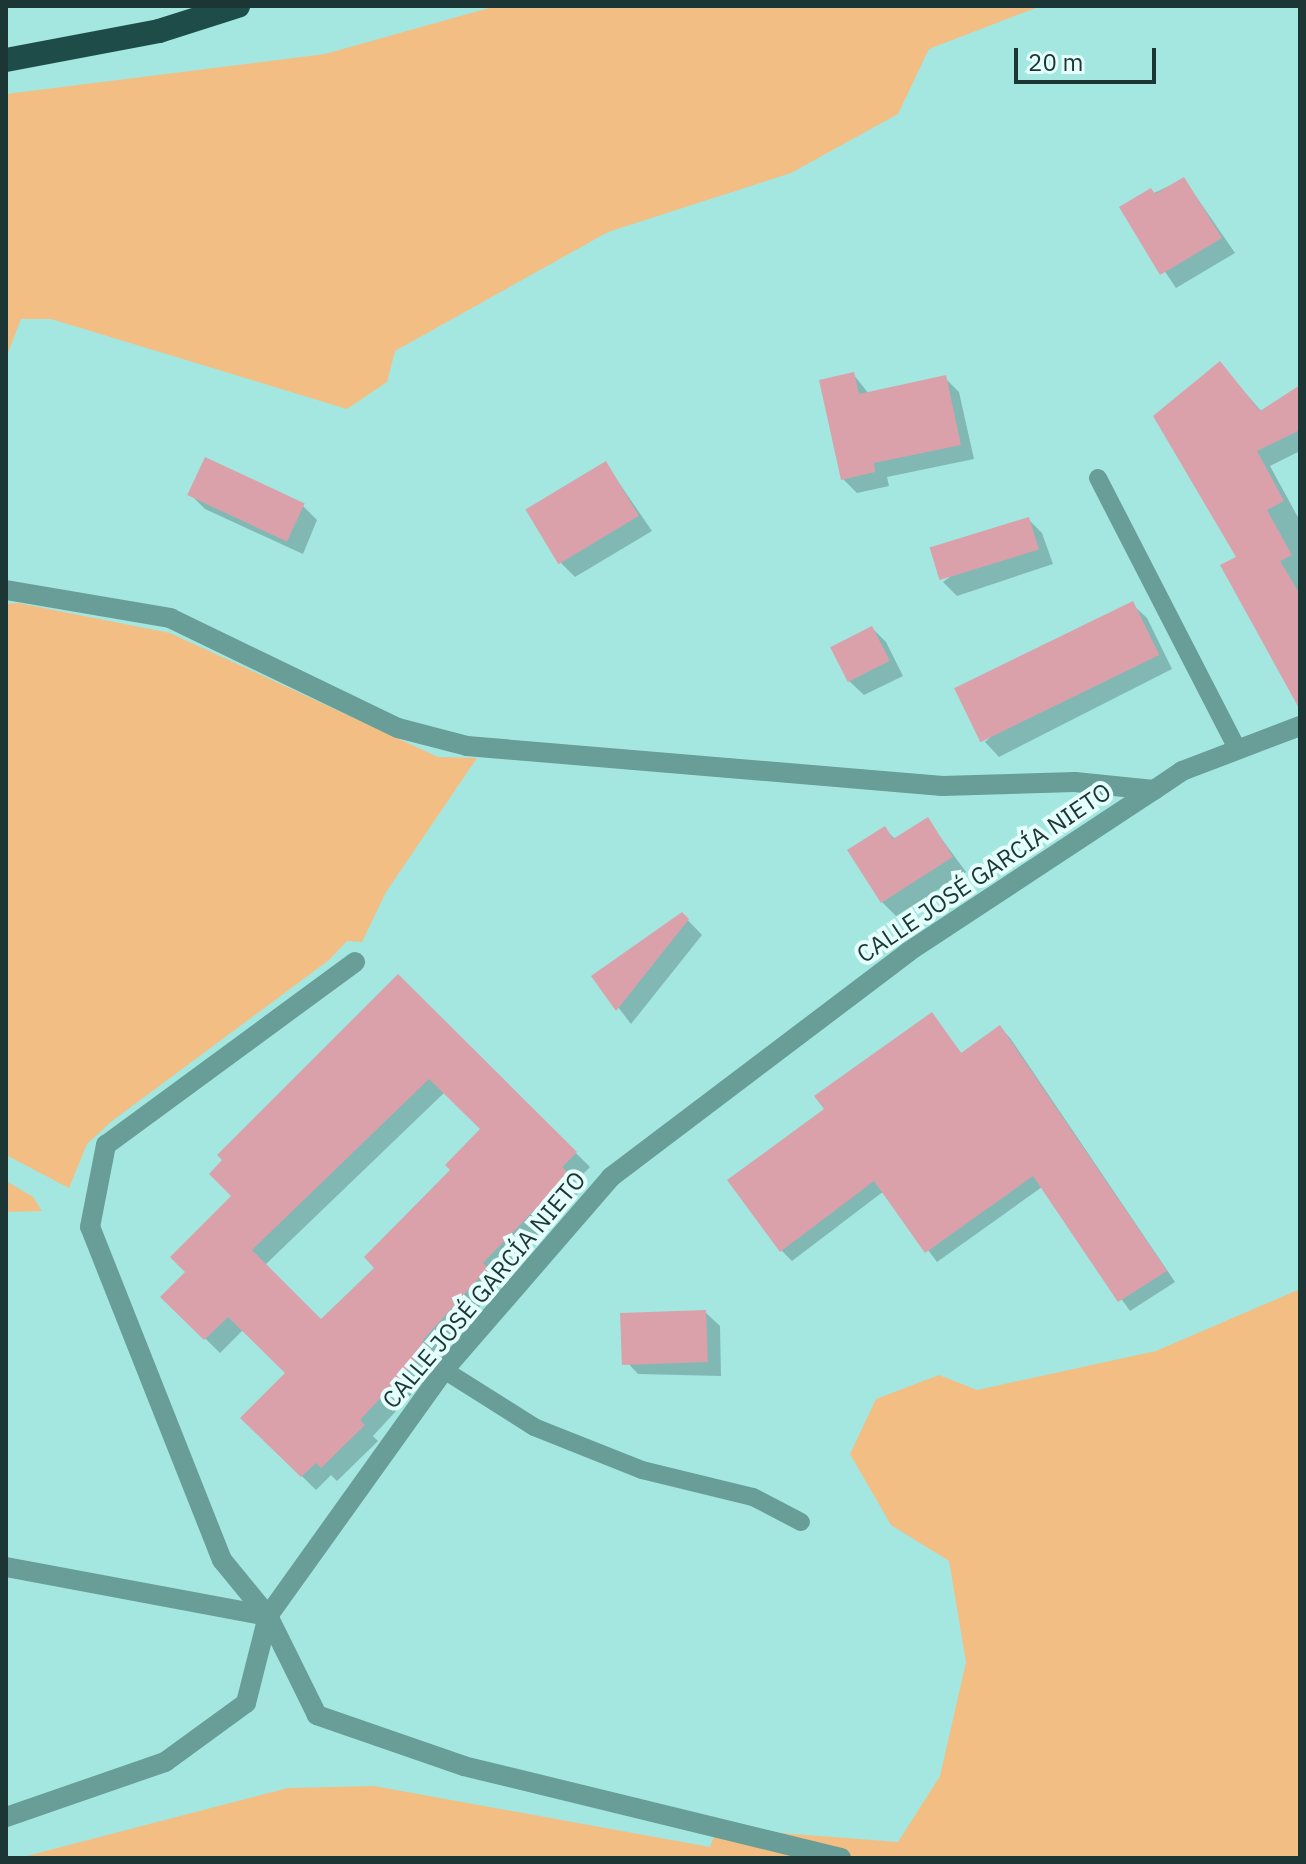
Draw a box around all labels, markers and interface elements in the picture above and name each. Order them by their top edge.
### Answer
scale bar [1018,32,1160,82]
text: 20 m [1028,46,1083,78]
street label: CALLE JOSÉ GARCÍA NIETO [851,777,1117,969]
street label: CALLE JOSÉ GARCÍA NIETO [376,1166,592,1414]

